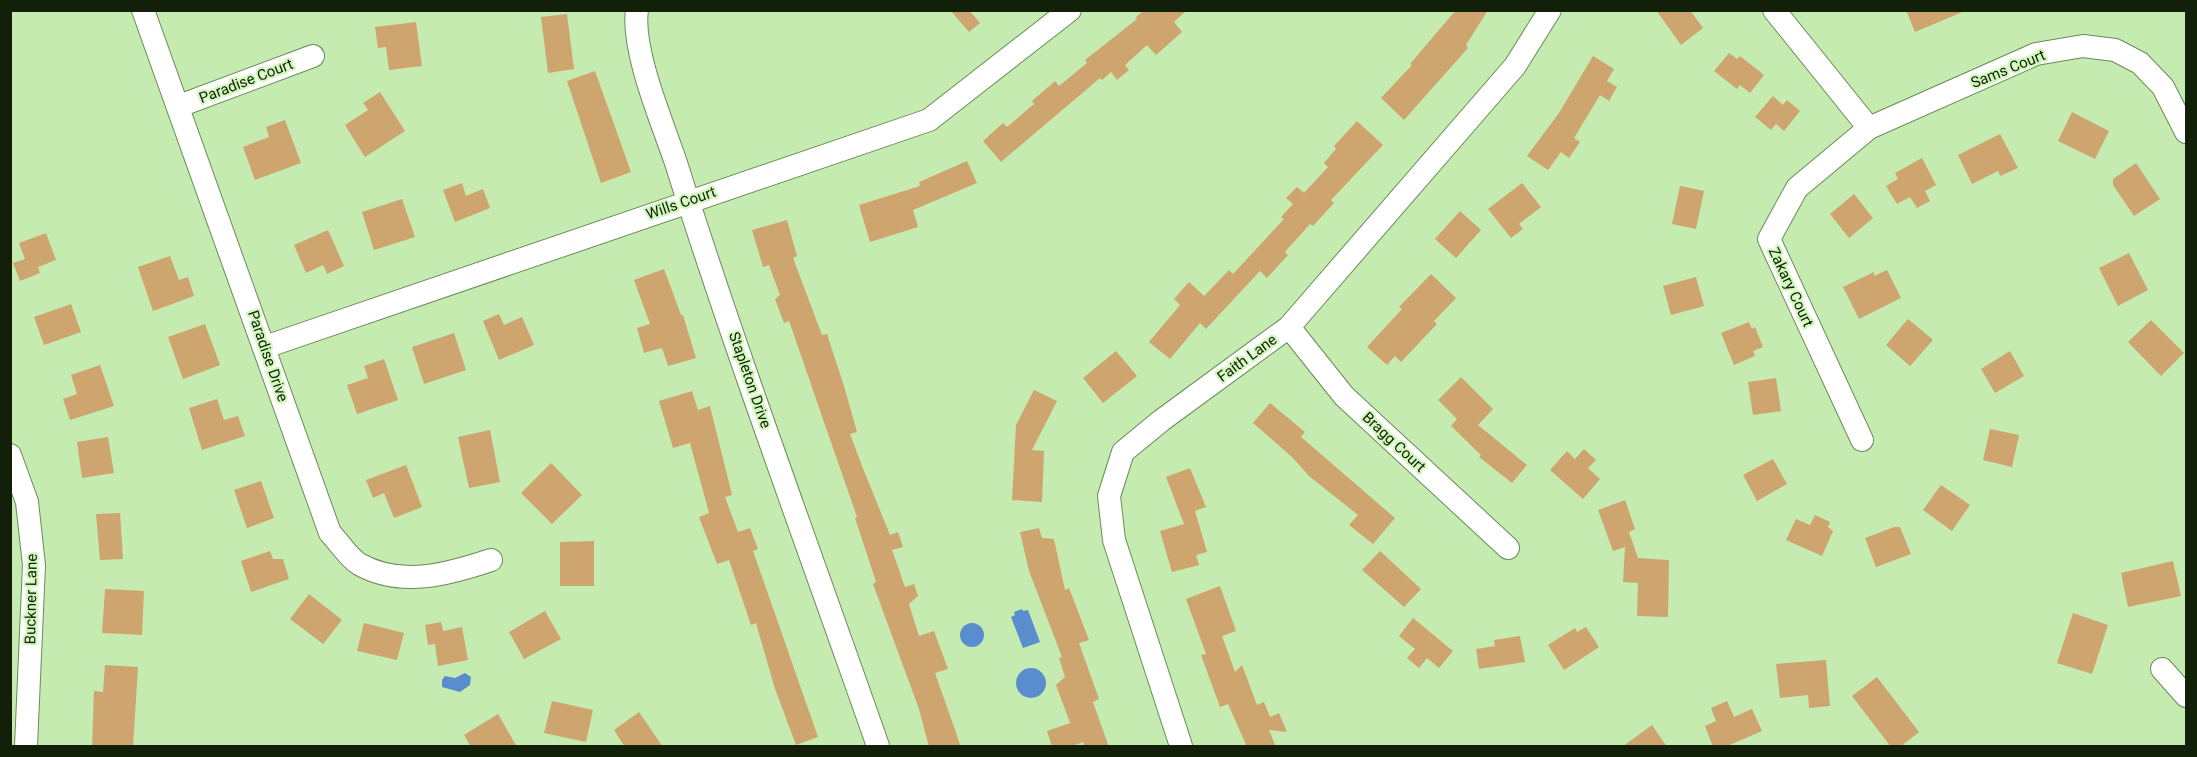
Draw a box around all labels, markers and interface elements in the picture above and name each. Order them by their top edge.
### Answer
street label: Sams Court [1968,46,2048,92]
street label: Paradise Court [197,55,295,107]
street label: Wills Court [644,183,718,223]
street label: Zakary Court [1765,244,1817,330]
street label: Paradise Drive [244,308,292,404]
street label: Stapleton Drive [725,329,775,431]
street label: Faith Lane [1214,330,1280,386]
street label: Bragg Court [1359,408,1429,476]
street label: Buckner Lane [21,554,41,644]

